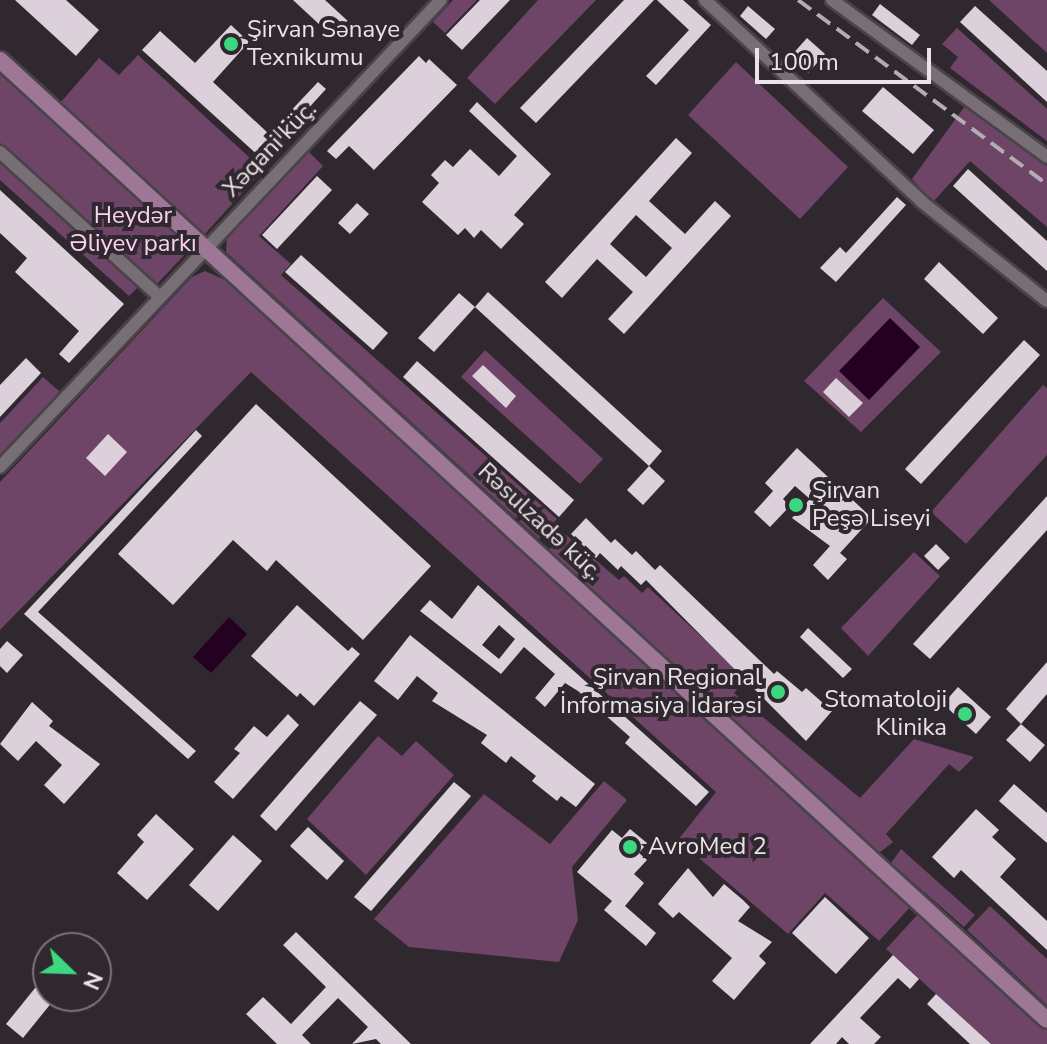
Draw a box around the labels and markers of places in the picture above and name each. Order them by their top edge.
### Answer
place label: Şirvan Sənaye Texnikumu [247,16,400,72]
marker: Şirvan Sənaye Texnikumu [222,35,240,53]
place label: Şirvan Peşə Liseyi [812,477,931,533]
marker: Şirvan Peşə Liseyi [787,496,805,514]
place label: Şirvan Regional İnformasiya İdarəsi [560,664,762,720]
marker: Şirvan Regional İnformasiya İdarəsi [769,683,787,701]
place label: Stomatoloji Klinika [824,686,947,742]
marker: Stomatoloji Klinika [954,703,976,725]
place label: AvroMed 2 [648,833,767,861]
marker: AvroMed 2 [619,836,641,858]

